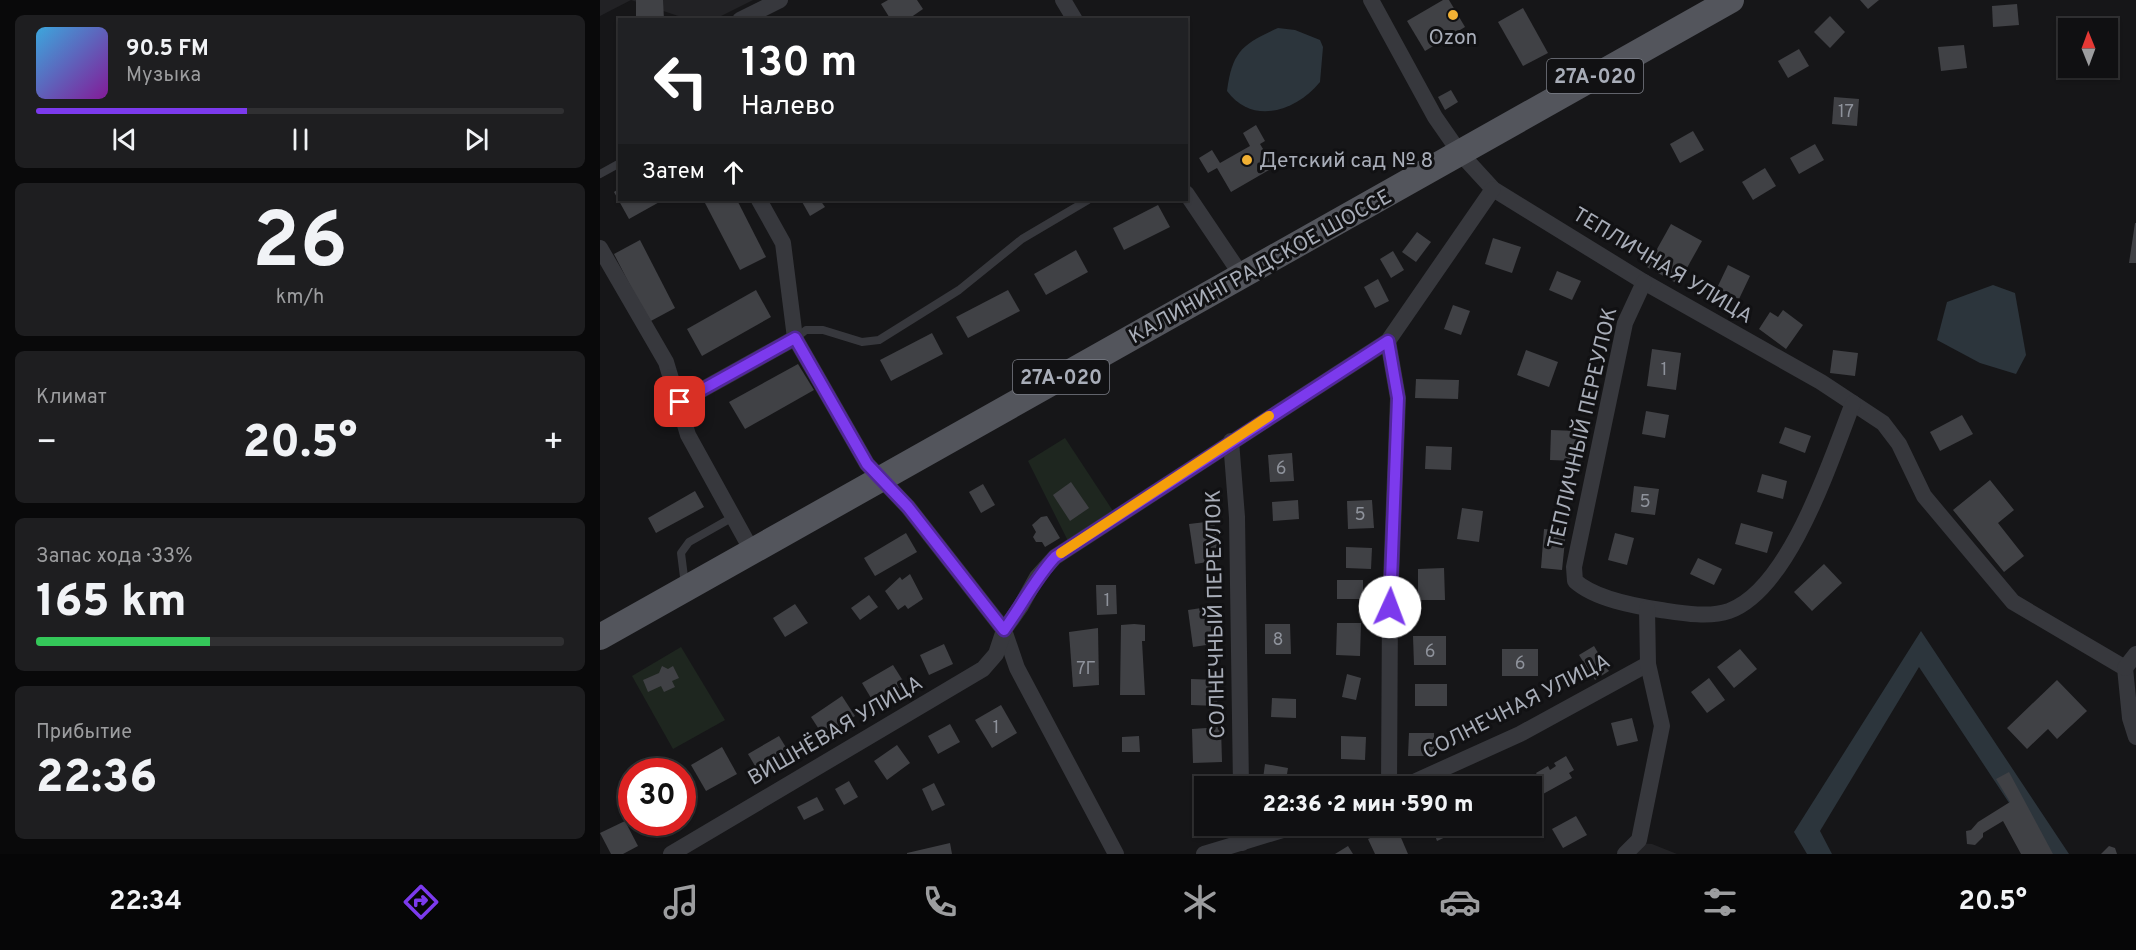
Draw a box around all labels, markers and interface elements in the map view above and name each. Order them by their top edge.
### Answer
marker: Ozon [1446,8,1460,22]
north arrow [2058,18,2118,78]
map controls [2058,18,2118,78]
place label: Ozon [1429,25,1477,52]
text: 90.5 FM [126,36,209,63]
text: 130 m [741,38,857,91]
icon: left [642,42,720,120]
road number: 27А-020 [1547,59,1643,93]
text: Музыка [126,63,201,89]
text: Налево [741,90,835,124]
house number: 17 [1838,101,1854,124]
icon: previous [108,123,141,156]
icon: pause [284,123,317,156]
icon: next [460,123,493,156]
place label: Детский сад № 8 [1259,148,1433,175]
marker: Детский сад № 8 [1240,153,1254,167]
icon: ahead [717,156,750,189]
text: Затем [642,159,705,186]
street label: КАЛИНИНГРАДСКОЕ ШОССЕ [1125,184,1397,351]
text: 26 [252,196,348,295]
street label: ТЕПЛИЧНАЯ УЛИЦА [1567,202,1757,331]
text: km/h [276,285,324,311]
street label: ТЕПЛИЧНЫЙ ПЕРЕУЛОК [1541,304,1624,552]
house number: 1 [1661,359,1667,382]
road number: 27А-020 [1013,360,1109,394]
pin [654,376,705,427]
text: Климат [36,385,107,411]
icon: arrive [663,385,696,418]
text: 20.5° [243,416,357,473]
text: − [36,423,57,465]
text: + [543,423,564,465]
house number: 6 [1276,458,1286,481]
street label: СОЛНЕЧНЫЙ ПЕРЕУЛОК [1200,489,1232,739]
house number: 5 [1639,491,1651,514]
house number: 5 [1354,504,1366,527]
text: Запас хода · 33% [36,544,193,570]
text: 165 km [36,575,187,632]
position arrow [1358,575,1422,639]
house number: 1 [1104,590,1110,613]
house number: 8 [1273,629,1284,652]
house number: 6 [1425,641,1435,664]
street label: СОЛНЕЧНАЯ УЛИЦА [1418,648,1615,766]
house number: 6 [1515,653,1525,676]
house number: 7Г [1076,658,1096,681]
street label: ВИШНЁВАЯ УЛИЦА [744,670,928,792]
house number: 1 [993,717,999,740]
text: Прибытие [36,720,132,746]
text: 22:36 [36,751,157,808]
speed limit sign: 30 [618,758,696,836]
text: 22:36 · 2 мин · 590 m [1262,792,1474,819]
icon: directions [400,881,442,923]
icon: music [660,881,702,923]
icon: phone [919,881,961,923]
icon: climate [1179,881,1221,923]
icon: car [1439,881,1481,923]
icon: filters [1699,881,1741,923]
text: 22:34 [109,885,182,919]
text: 20.5° [1958,885,2027,919]

